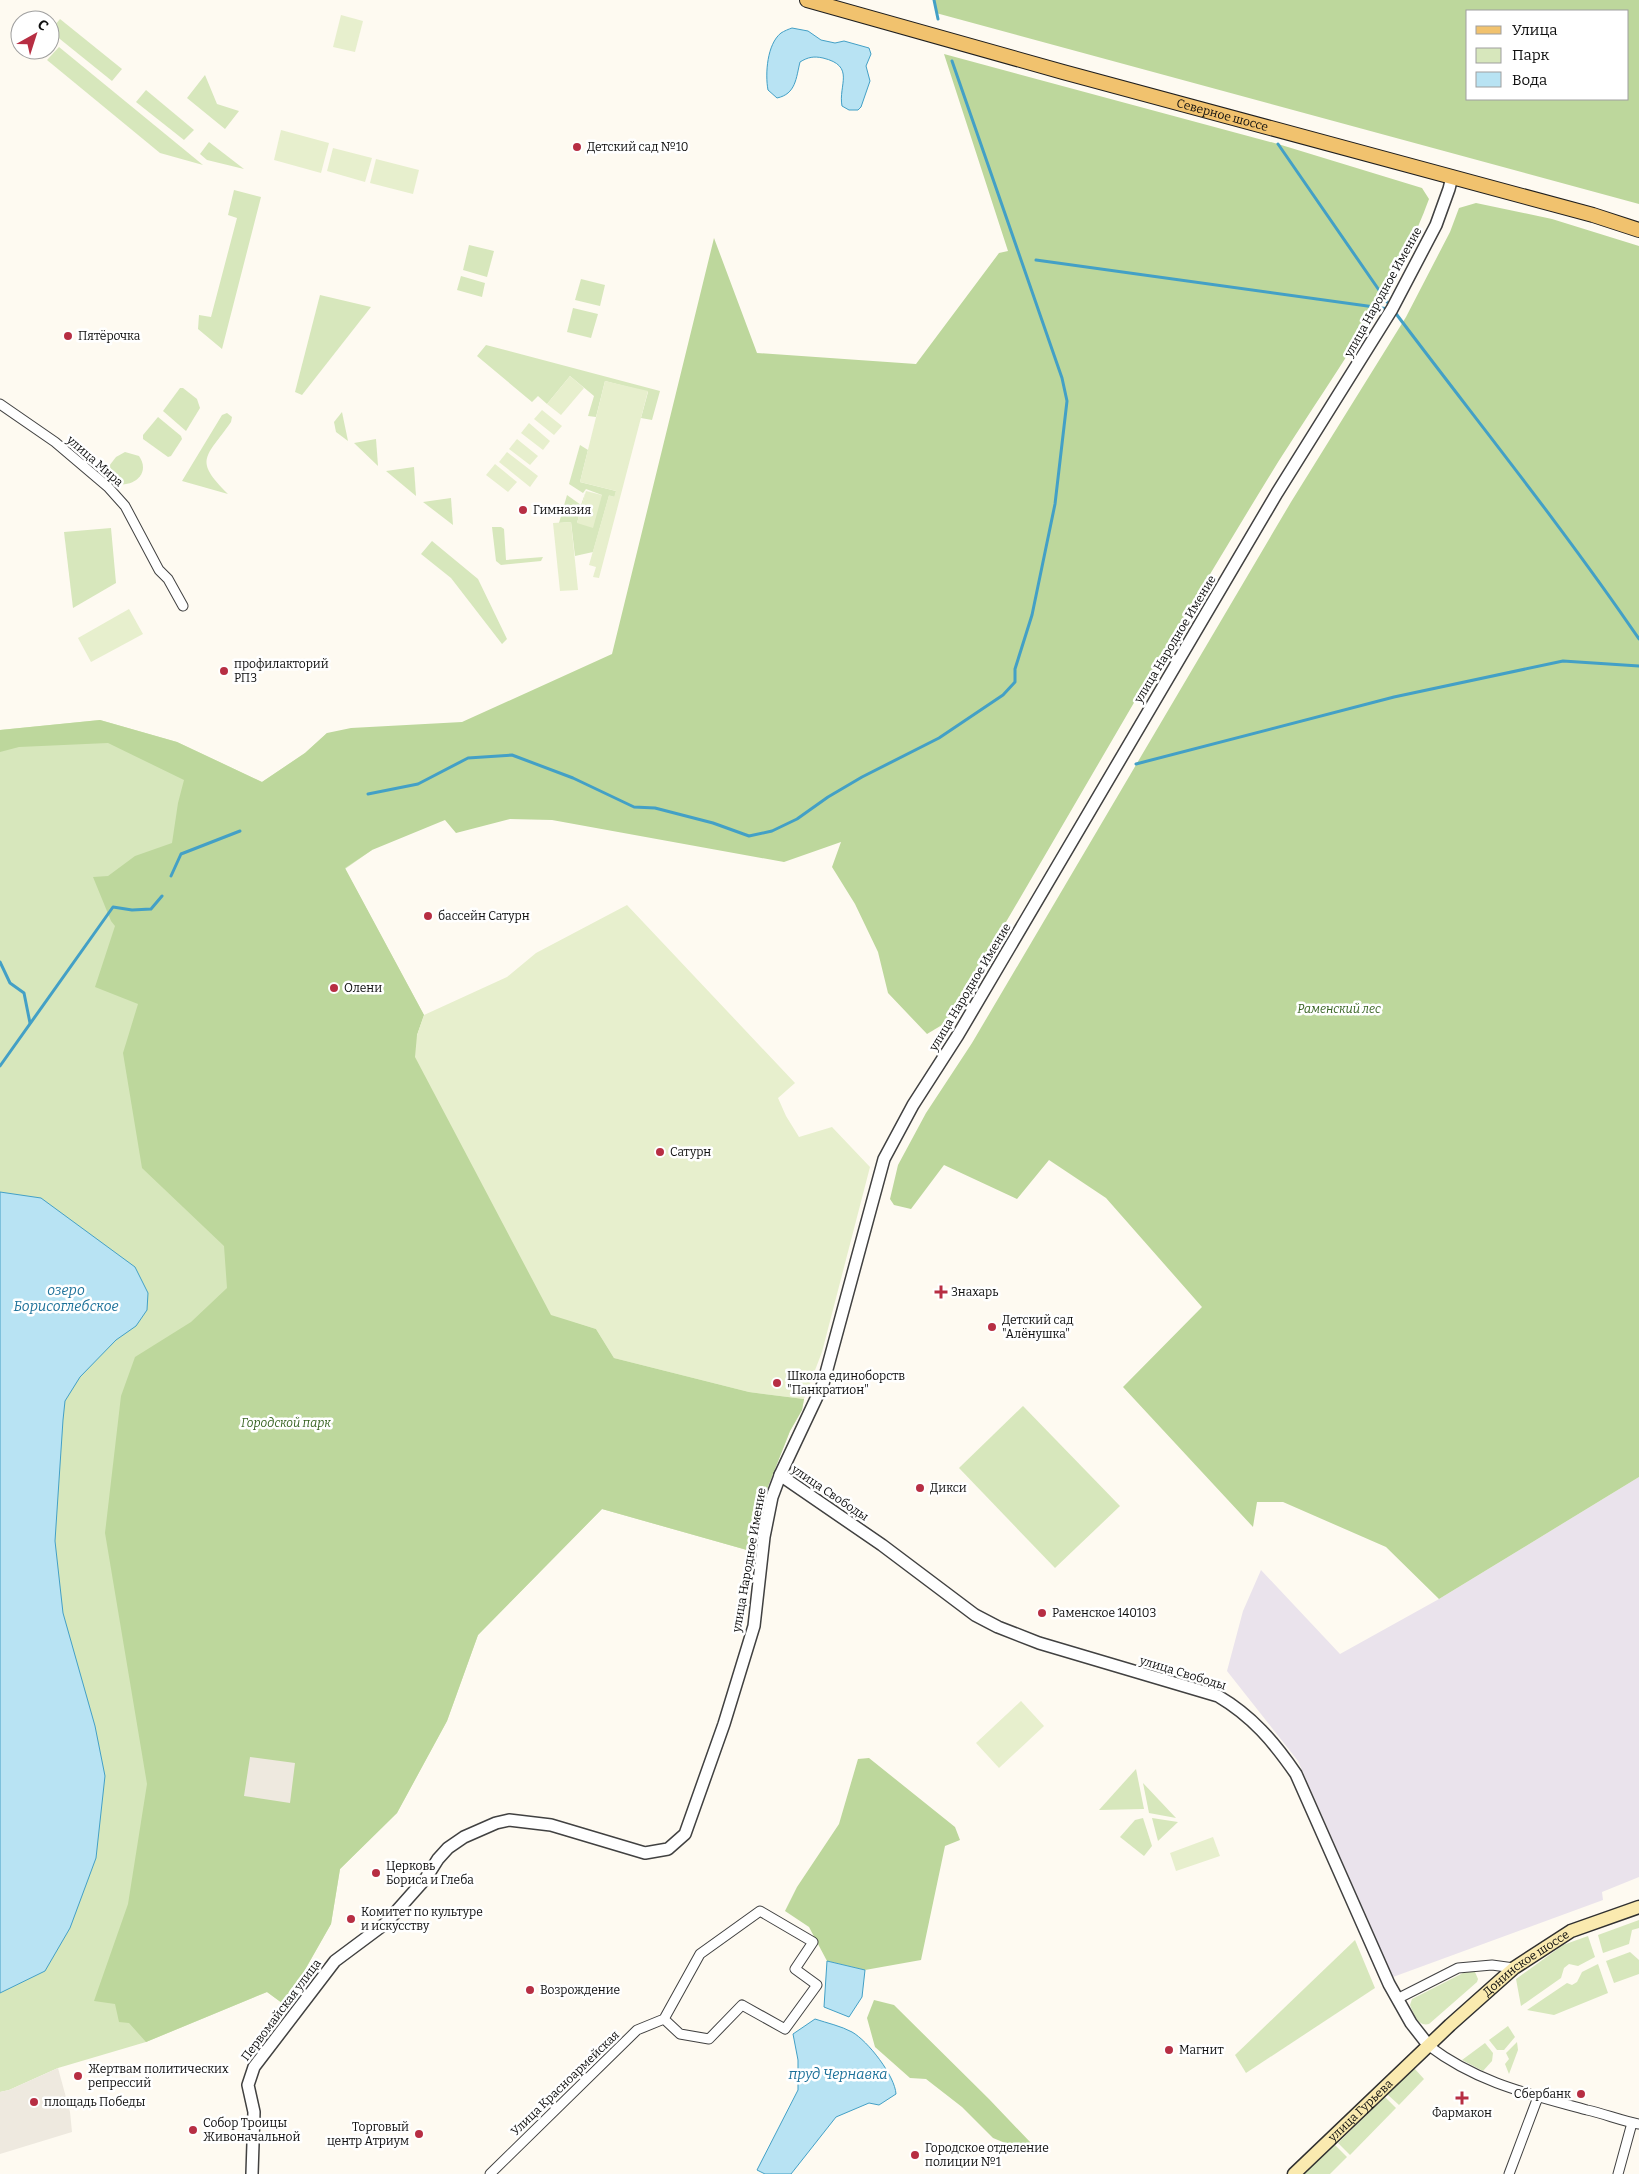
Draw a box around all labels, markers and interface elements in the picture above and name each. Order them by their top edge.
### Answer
north arrow [10,10,60,60]
legend [1466,10,1629,100]
text: С [34,16,52,35]
text: Улица [1512,21,1558,39]
text: Парк [1512,46,1550,64]
text: Вода [1512,71,1547,89]
street label: Северное шоссе [1175,96,1270,134]
place label: Детский сад №10 [587,140,689,154]
marker: Детский сад №10 [571,141,583,153]
street label: улица Народное Имение [1341,225,1425,360]
place label: Пятёрочка [78,329,141,343]
marker: Пятёрочка [62,330,74,342]
street label: улица Мира [63,432,126,490]
place label: Гимназия [533,503,591,517]
marker: Гимназия [517,504,529,516]
street label: улица Народное Имение [1131,573,1219,706]
place label: профилакторий РПЗ [234,657,329,685]
marker: профилакторий РПЗ [218,665,230,677]
place label: бассейн Сатурн [438,909,530,923]
marker: бассейн Сатурн [422,910,434,922]
street label: улица Народное Имение [926,921,1014,1054]
place label: Олени [344,981,382,995]
marker: Олени [328,982,340,994]
park label: Раменский лес [1297,1002,1381,1016]
place label: Сатурн [670,1145,711,1159]
marker: Сатурн [654,1146,666,1158]
water label: озеро Борисоглебское [13,1282,119,1315]
place label: Знахарь [951,1285,998,1299]
marker: Знахарь [935,1286,947,1298]
place label: Детский сад "Алёнушка" [1002,1313,1073,1341]
marker: Детский сад "Алёнушка" [986,1321,998,1333]
place label: Школа единоборств "Панкратион" [787,1369,905,1397]
marker: Школа единоборств "Панкратион" [771,1377,783,1389]
park label: Городской парк [241,1416,331,1430]
street label: улица Свободы [788,1462,871,1524]
place label: Дикси [930,1481,967,1495]
marker: Дикси [914,1482,926,1494]
street label: улица Народное Имение [729,1487,769,1634]
place label: Раменское 140103 [1052,1606,1157,1620]
marker: Раменское 140103 [1036,1607,1048,1619]
street label: улица Свободы [1137,1653,1228,1693]
place label: Церковь Бориса и Глеба [386,1859,474,1887]
marker: Церковь Бориса и Глеба [370,1867,382,1879]
place label: Комитет по культуре и искусству [361,1905,483,1933]
marker: Комитет по культуре и искусству [345,1913,357,1925]
street label: Донинское шоссе [1480,1927,1572,1999]
street label: Первомайская улица [238,1956,324,2064]
place label: Возрождение [540,1983,620,1997]
marker: Возрождение [524,1984,536,1996]
street label: Улица Красноармейская [508,2027,622,2138]
place label: Магнит [1179,2043,1224,2057]
marker: Магнит [1163,2044,1175,2056]
place label: Жертвам политических репрессий [88,2062,229,2090]
water label: пруд Чернавка [787,2066,888,2083]
marker: Жертвам политических репрессий [72,2070,84,2082]
street label: улица Гурьева [1325,2076,1396,2145]
place label: Сбербанк [1514,2087,1571,2101]
marker: Сбербанк [1575,2088,1587,2100]
marker: Фармакон [1456,2092,1468,2104]
place label: площадь Победы [44,2095,146,2109]
marker: площадь Победы [28,2096,40,2108]
place label: Фармакон [1432,2106,1492,2120]
place label: Собор Троицы Живоначальной [203,2116,300,2144]
place label: Торговый центр Атриум [327,2120,409,2148]
marker: Собор Троицы Живоначальной [187,2124,199,2136]
marker: Торговый центр Атриум [413,2128,425,2140]
place label: Городское отделение полиции №1 [925,2141,1049,2169]
marker: Городское отделение полиции №1 [909,2149,921,2161]

